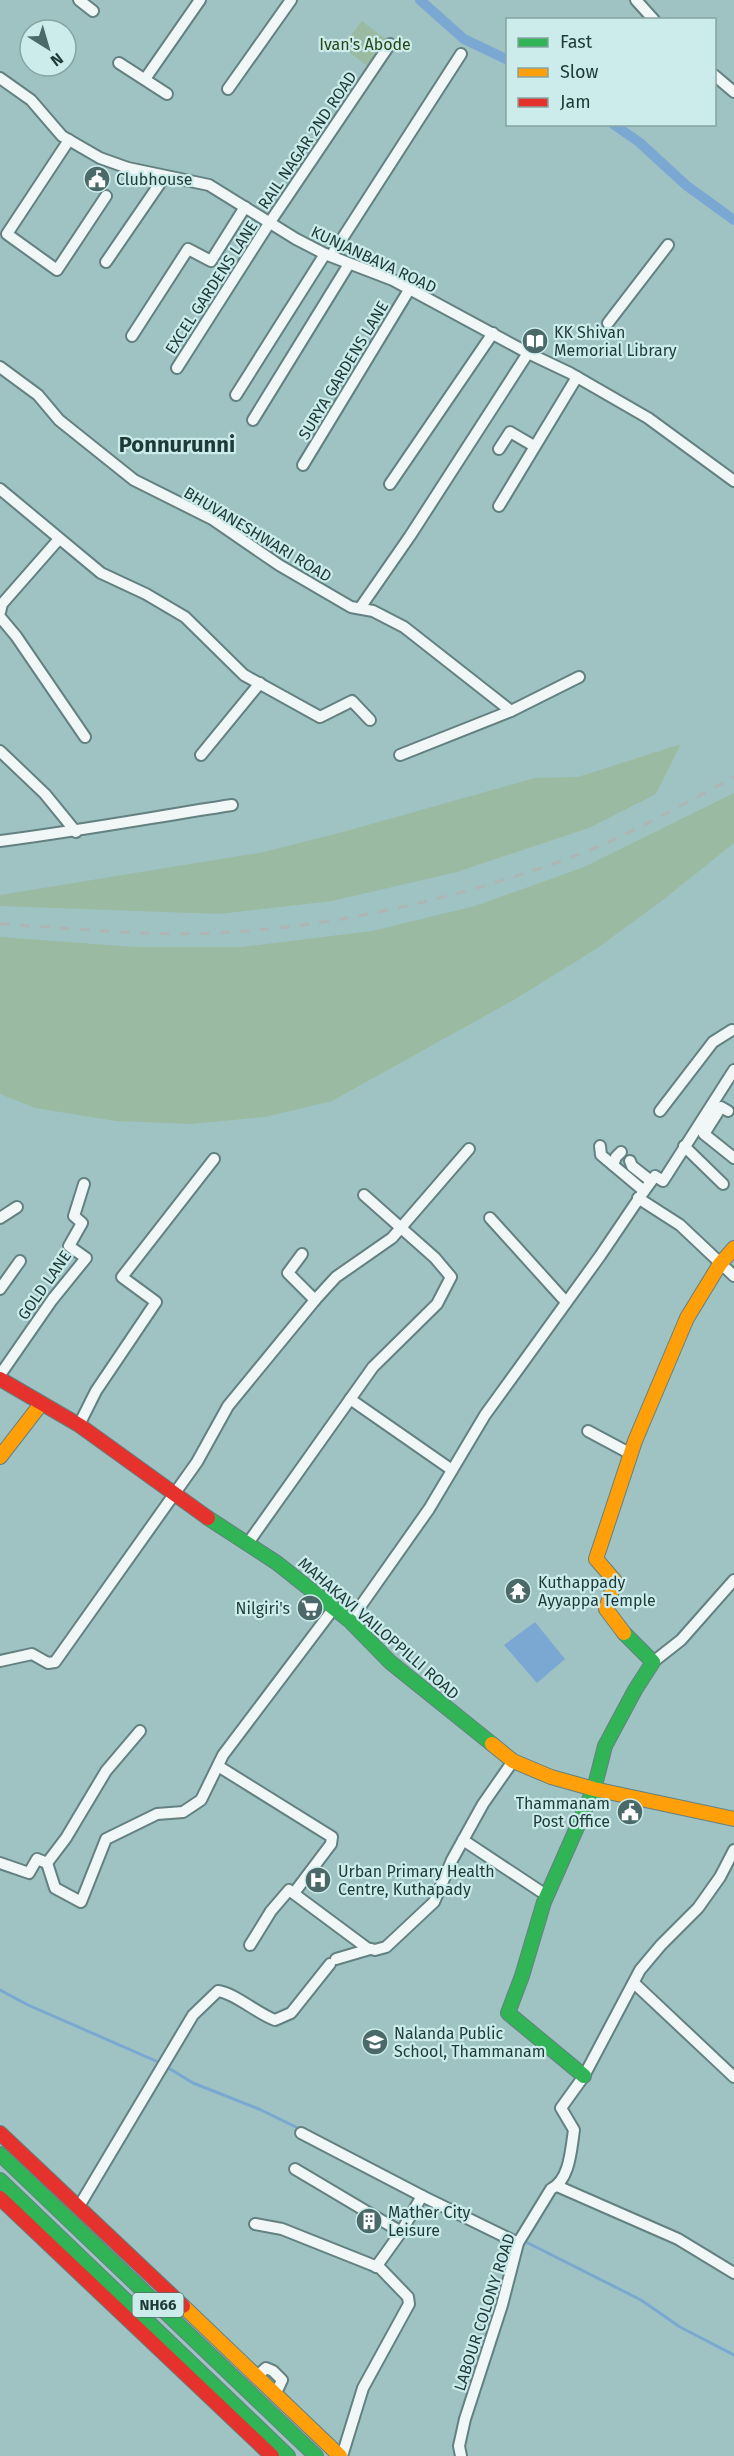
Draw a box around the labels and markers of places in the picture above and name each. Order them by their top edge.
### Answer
public building icon: Clubhouse [82,164,112,194]
place label: Clubhouse [116,170,193,189]
place label: KK Shivan Memorial Library [554,323,677,360]
library icon: KK Shivan Memorial Library [520,326,550,356]
place label: Kuthappady Ayyappa Temple [538,1573,656,1610]
temple icon: Kuthappady Ayyappa Temple [503,1576,533,1606]
supermarket icon: Nilgiri's [295,1593,325,1623]
place label: Nilgiri's [236,1599,290,1618]
place label: Thammanam Post Office [516,1794,610,1831]
public building icon: Thammanam Post Office [615,1797,645,1827]
place label: Urban Primary Health Centre, Kuthapady [338,1862,495,1899]
hospital icon: Urban Primary Health Centre, Kuthapady [303,1865,333,1895]
place label: Nalanda Public School, Thammanam [394,2024,546,2061]
school or university icon: Nalanda Public School, Thammanam [360,2027,390,2057]
place label: Mather City Leisure [388,2203,471,2240]
building icon: Mather City Leisure [354,2206,384,2236]

